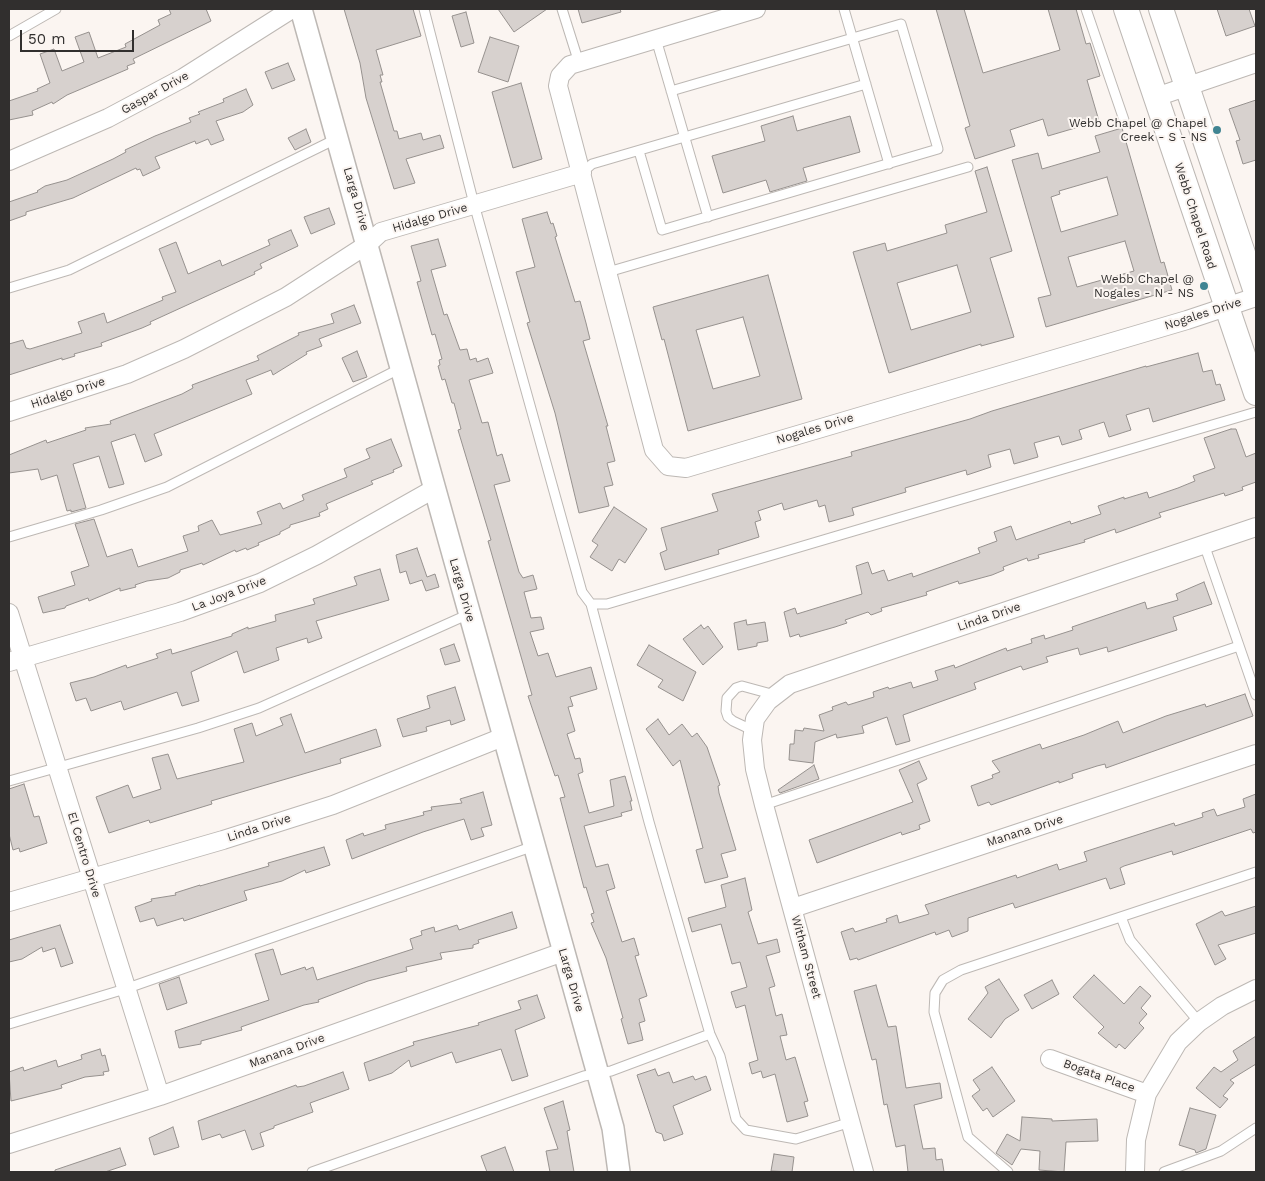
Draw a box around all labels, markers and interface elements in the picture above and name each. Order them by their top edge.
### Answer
scale bar [22,20,136,52]
text: 50 m [28,30,65,48]
street label: Gaspar Drive [119,69,191,117]
place label: Webb Chapel @ Chapel Creek - S - NS [1069,116,1207,144]
marker: Webb Chapel @ Chapel Creek - S - NS [1211,124,1223,136]
street label: Webb Chapel Road [1171,161,1219,271]
street label: Larga Drive [340,165,372,233]
street label: Hidalgo Drive [391,200,469,236]
place label: Webb Chapel @ Nogales - N - NS [1094,272,1194,300]
marker: Webb Chapel @ Nogales - N - NS [1198,280,1210,292]
street label: Nogales Drive [1163,295,1243,333]
street label: Hidalgo Drive [29,374,107,412]
street label: Nogales Drive [775,410,855,448]
street label: Larga Drive [446,556,478,624]
street label: La Joya Drive [190,573,268,615]
street label: Linda Drive [955,599,1023,635]
street label: El Centro Drive [64,810,104,900]
street label: Linda Drive [225,811,293,845]
street label: Manana Drive [985,812,1065,850]
street label: Witham Street [788,914,824,1000]
street label: Larga Drive [555,946,587,1014]
street label: Manana Drive [247,1031,327,1071]
street label: Bogata Place [1061,1056,1137,1096]

